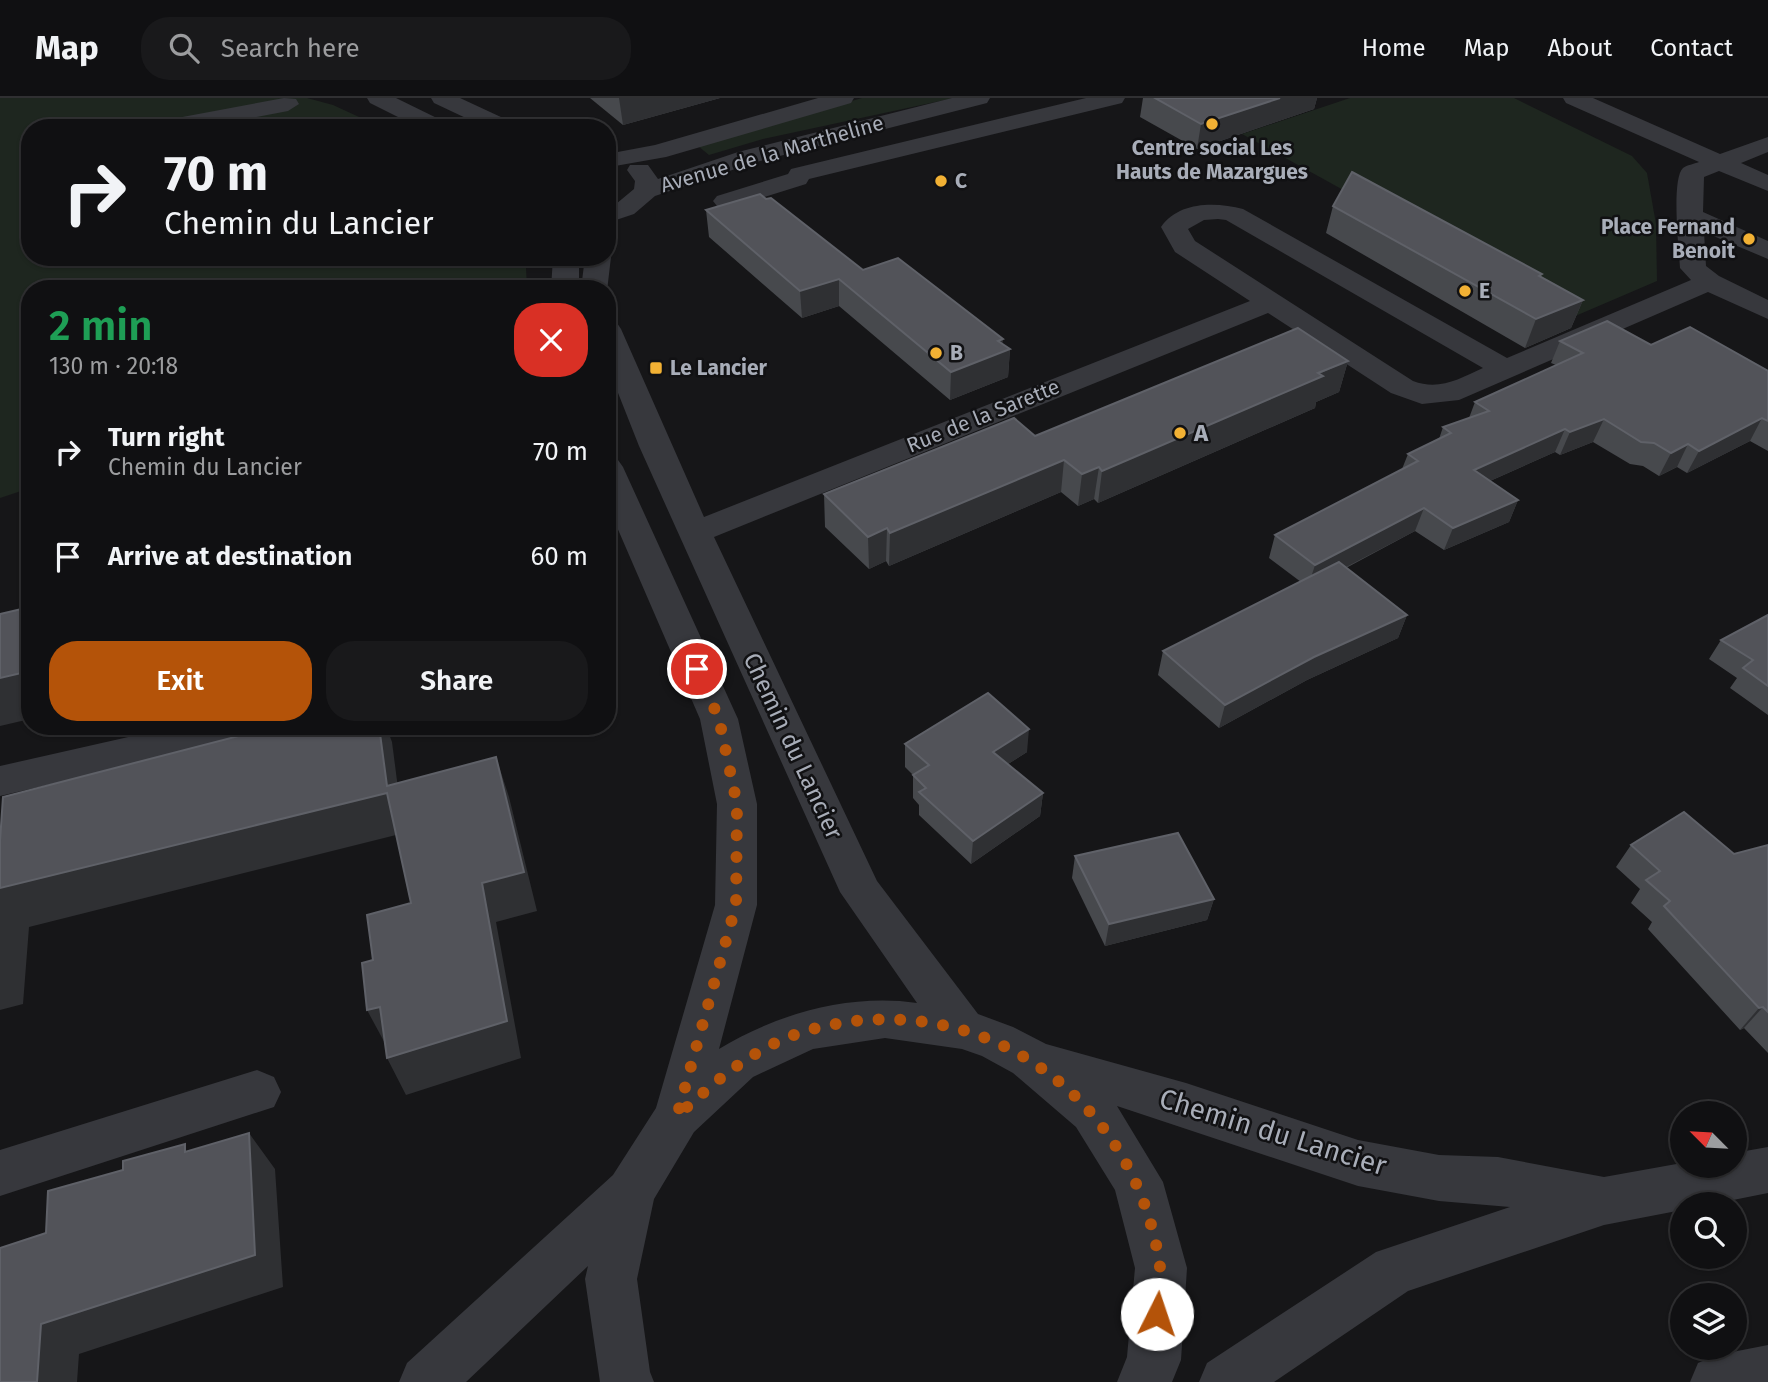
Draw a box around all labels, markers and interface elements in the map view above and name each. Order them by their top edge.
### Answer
search box [141,17,631,80]
text: Map [35,28,99,68]
icon: search [165,29,203,67]
text: Search here [221,33,360,64]
text: Home [1362,34,1426,62]
text: Map [1464,34,1510,62]
text: About [1548,34,1612,62]
text: Contact [1650,34,1733,62]
street label: Avenue de la Martheline [657,110,887,198]
marker: Centre social Les Hauts de Mazargues [1204,116,1220,132]
place label: Centre social Les Hauts de Mazargues [1116,135,1308,185]
text: 70 m [164,144,268,203]
icon: right [49,147,140,238]
place label: C [955,168,967,194]
marker: C [933,173,949,189]
text: Chemin du Lancier [164,204,434,242]
place label: Place Fernand Benoit [1601,214,1736,264]
marker: Place Fernand Benoit [1741,231,1757,247]
place label: E [1479,278,1490,304]
marker: E [1457,283,1473,299]
text: 2 min [49,301,153,351]
button: close [514,303,588,377]
place label: B [950,340,963,366]
marker: B [928,345,944,361]
text: 130 m · 20:18 [49,352,178,380]
place label: Le Lancier [670,355,768,381]
marker: Le Lancier [648,360,664,376]
street label: Rue de la Sarette [903,373,1063,459]
place label: A [1193,419,1209,447]
text: Turn right [108,422,225,453]
marker: A [1172,425,1188,441]
icon: right [49,433,87,471]
text: 70 m [533,436,588,467]
text: Chemin du Lancier [108,453,302,481]
icon: arrive [49,538,87,576]
text: Arrive at destination [108,541,352,572]
text: 60 m [530,541,588,572]
pin [667,639,727,699]
button: Exit [49,641,312,721]
button: Share [326,641,588,721]
street label: Chemin du Lancier [738,648,849,844]
icon: arrive [678,650,716,688]
street label: Chemin du Lancier [1155,1082,1391,1182]
north arrow [1670,1101,1746,1178]
map controls [1670,1101,1747,1360]
button: search [1670,1192,1747,1269]
position arrow [1120,1277,1194,1351]
button: layers [1670,1283,1747,1360]

